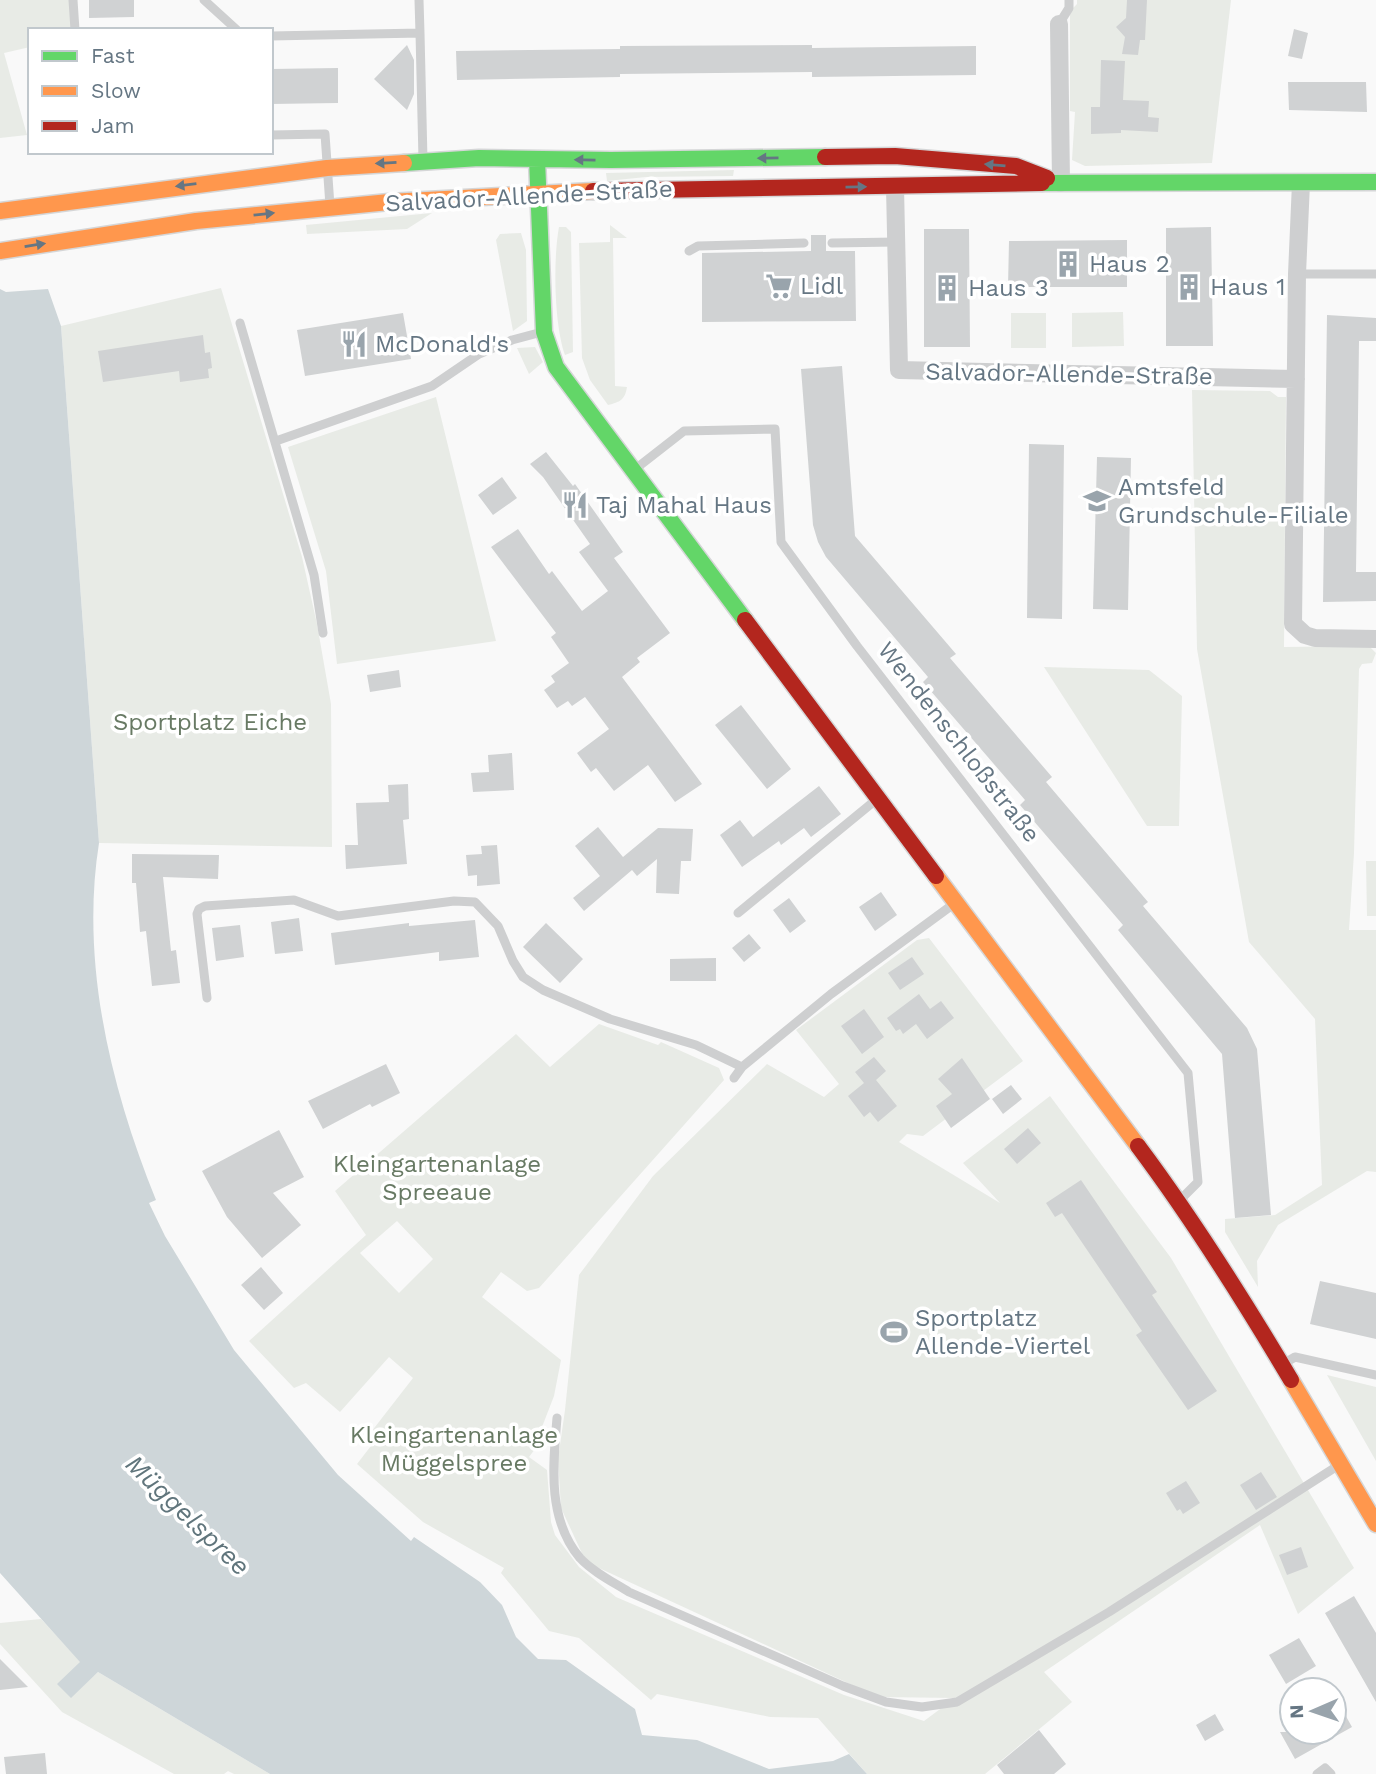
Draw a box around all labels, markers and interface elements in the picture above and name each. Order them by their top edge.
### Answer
legend [28,28,273,154]
text: Fast [91,43,135,68]
text: Slow [91,78,141,103]
text: Jam [91,113,134,138]
one-way arrow [757,152,779,164]
one-way arrow [573,154,595,166]
one-way arrow [375,157,397,168]
one-way arrow [984,159,1006,170]
street label: Salvador-Allende-Straße [385,174,673,218]
one-way arrow [175,180,197,191]
one-way arrow [845,182,867,193]
one-way arrow [253,208,275,219]
one-way arrow [24,240,46,251]
building icon: Haus 2 [1053,249,1083,279]
place label: Haus 2 [1089,250,1170,278]
supermarket icon: Lidl [764,271,794,301]
place label: Lidl [800,272,844,300]
building icon: Haus 1 [1174,272,1204,302]
building icon: Haus 3 [932,273,962,303]
place label: Haus 1 [1210,273,1286,301]
place label: Haus 3 [968,274,1049,302]
restaurant icon: McDonald's [339,329,369,359]
place label: McDonald's [375,330,509,358]
street label: Salvador-Allende-Straße [925,357,1213,391]
place label: Amtsfeld Grundschule-Filiale [1118,473,1349,529]
school or university icon: Amtsfeld Grundschule-Filiale [1082,486,1112,516]
restaurant icon: Taj Mahal Haus [560,490,590,520]
place label: Taj Mahal Haus [596,491,772,519]
street label: Wendenschloßstraße [872,636,1046,848]
park label: Sportplatz Eiche [113,708,307,736]
park label: Kleingartenanlage Spreeaue [333,1150,541,1206]
place label: Sportplatz Allende-Viertel [915,1304,1091,1360]
sports icon: Sportplatz Allende-Viertel [879,1317,909,1347]
park label: Kleingartenanlage Müggelspree [350,1421,558,1477]
water label: Müggelspree [120,1448,256,1582]
north arrow [1278,1676,1348,1746]
text: N [1285,1704,1308,1719]

